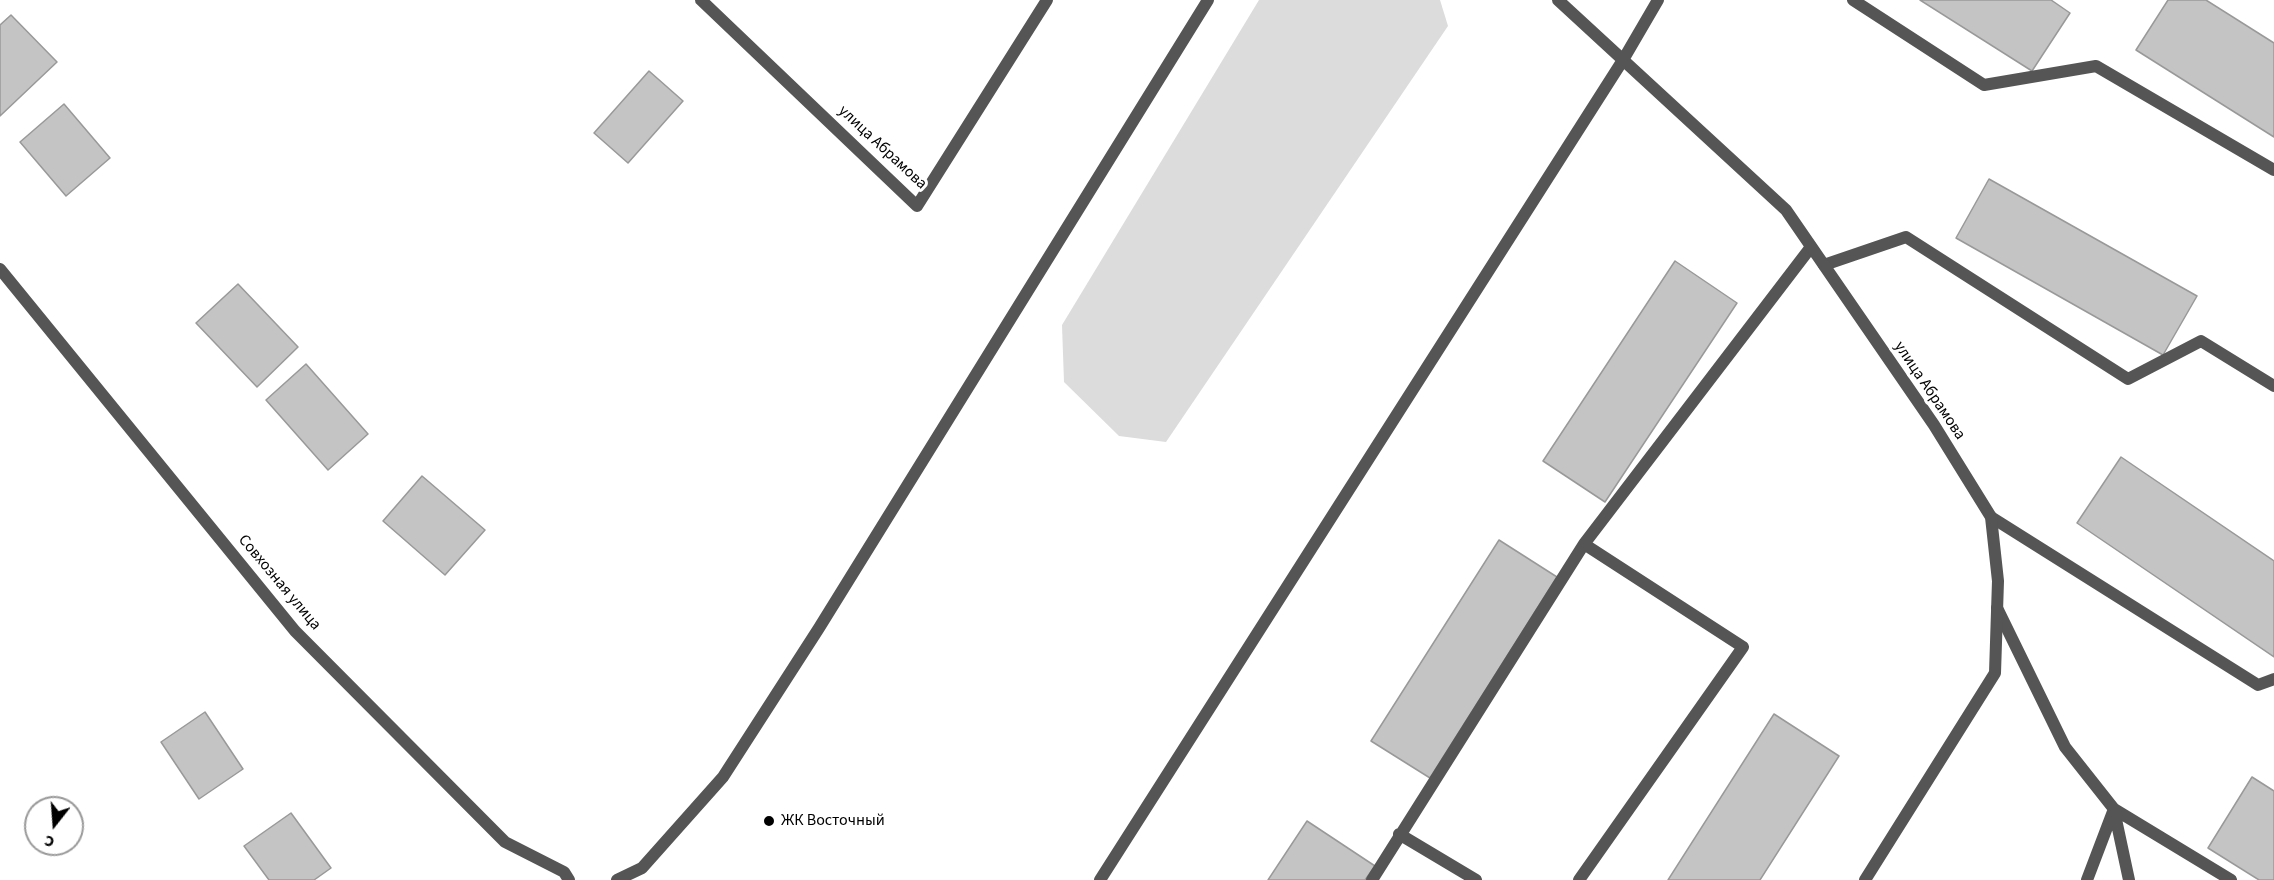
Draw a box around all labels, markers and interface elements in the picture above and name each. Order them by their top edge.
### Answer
street label: улица Абрамова [834,102,930,194]
street label: улица Абрамова [1889,338,1969,444]
street label: Совхозная улица [233,531,325,635]
north arrow [24,796,84,856]
place label: ЖК Восточный [781,811,885,831]
marker: ЖК Восточный [762,814,776,828]
text: С [42,829,57,853]

